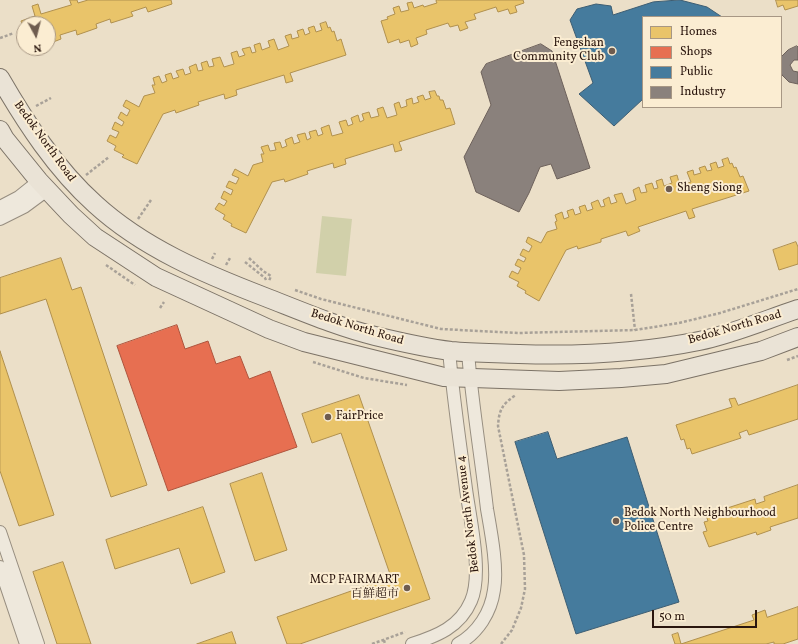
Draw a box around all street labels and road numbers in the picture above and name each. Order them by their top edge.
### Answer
street label: Bedok North Road [10,99,78,185]
street label: Bedok North Road [309,307,405,349]
street label: Bedok North Road [687,308,783,348]
street label: Bedok North Avenue 4 [455,455,483,573]

